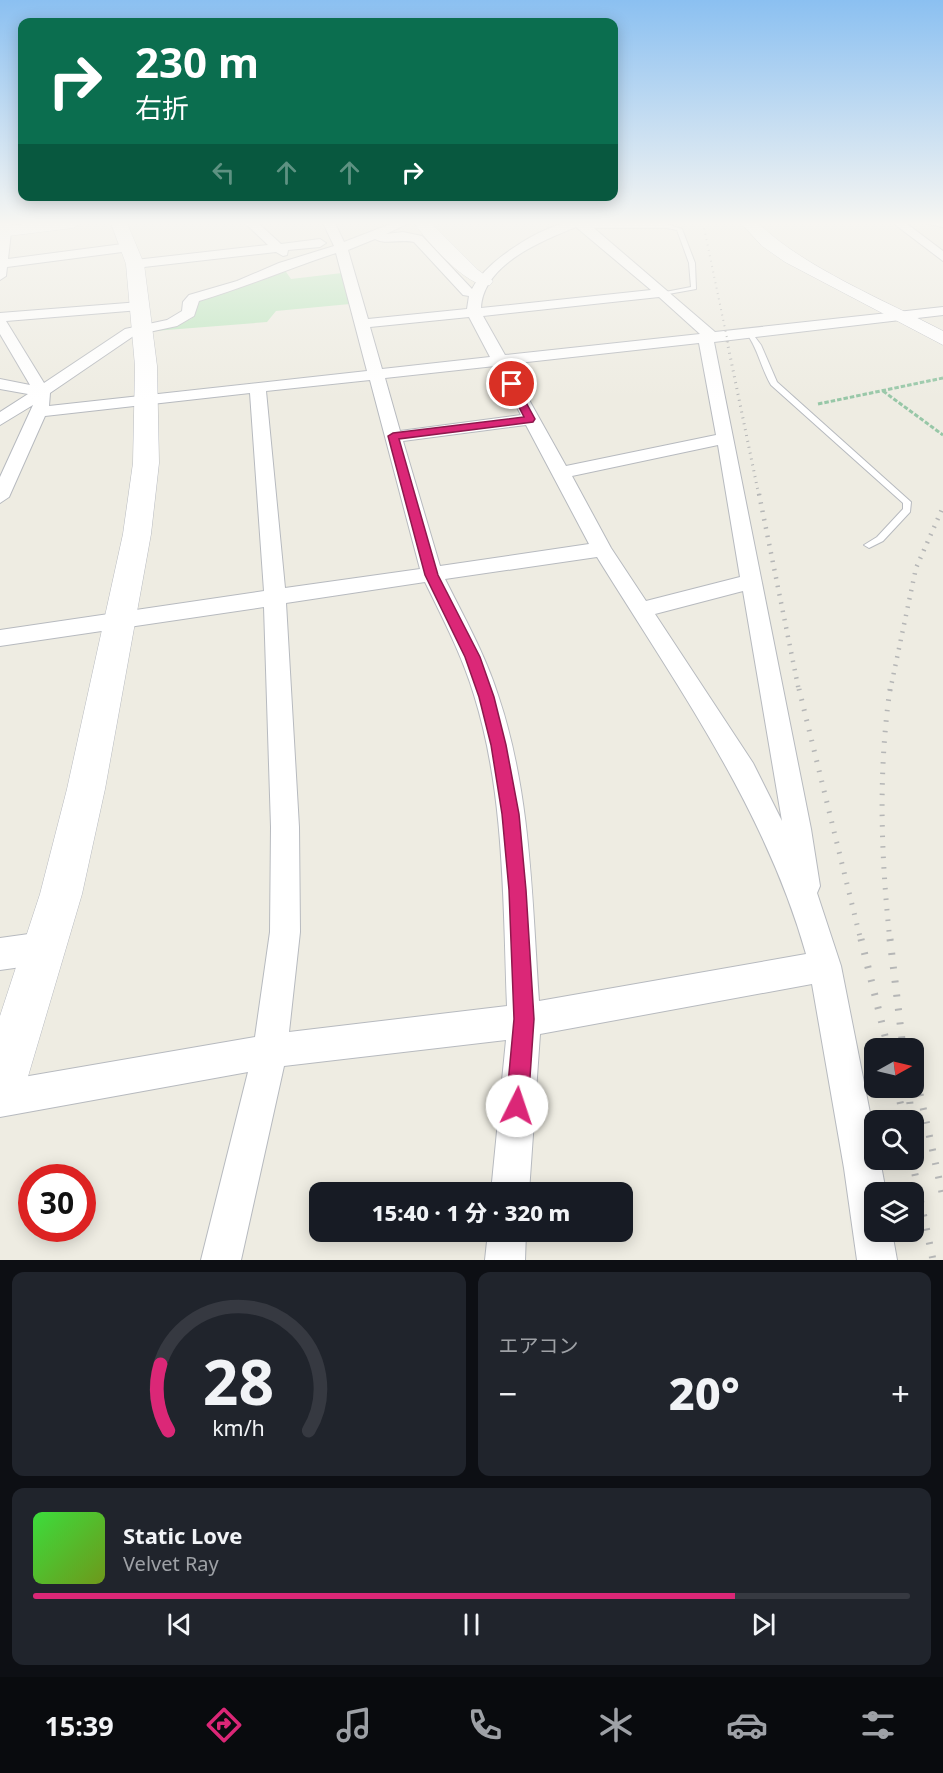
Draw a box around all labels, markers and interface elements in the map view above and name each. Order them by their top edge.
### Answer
text: 230 m [135,33,259,90]
icon: right [36,42,114,120]
text: 右折 [135,89,189,126]
icon: left [207,156,240,189]
icon: ahead [270,156,303,189]
icon: ahead [333,156,366,189]
icon: right [396,156,429,189]
pin [486,358,537,409]
icon: arrive [495,367,528,400]
north arrow [864,1038,924,1098]
map controls [864,1038,924,1242]
position arrow [485,1074,549,1138]
button: search [864,1110,924,1170]
speed limit sign: 30 [18,1164,96,1242]
button: layers [864,1182,924,1242]
text: 15:40 · 1 分 · 320 m [372,1197,570,1227]
text: エアコン [499,1332,579,1359]
text: 28 [203,1338,274,1423]
text: 20° [669,1362,740,1423]
text: − [499,1371,517,1416]
text: + [891,1371,910,1416]
text: km/h [212,1413,265,1442]
text: Static Love [123,1520,242,1550]
text: Velvet Ray [123,1550,219,1577]
icon: previous [163,1608,196,1641]
icon: pause [455,1608,488,1641]
icon: next [747,1608,780,1641]
icon: directions [203,1704,245,1746]
icon: music [333,1704,375,1746]
icon: phone [464,1704,506,1746]
icon: climate [595,1704,637,1746]
icon: car [726,1704,768,1746]
icon: filters [857,1704,899,1746]
text: 15:39 [44,1707,114,1744]

